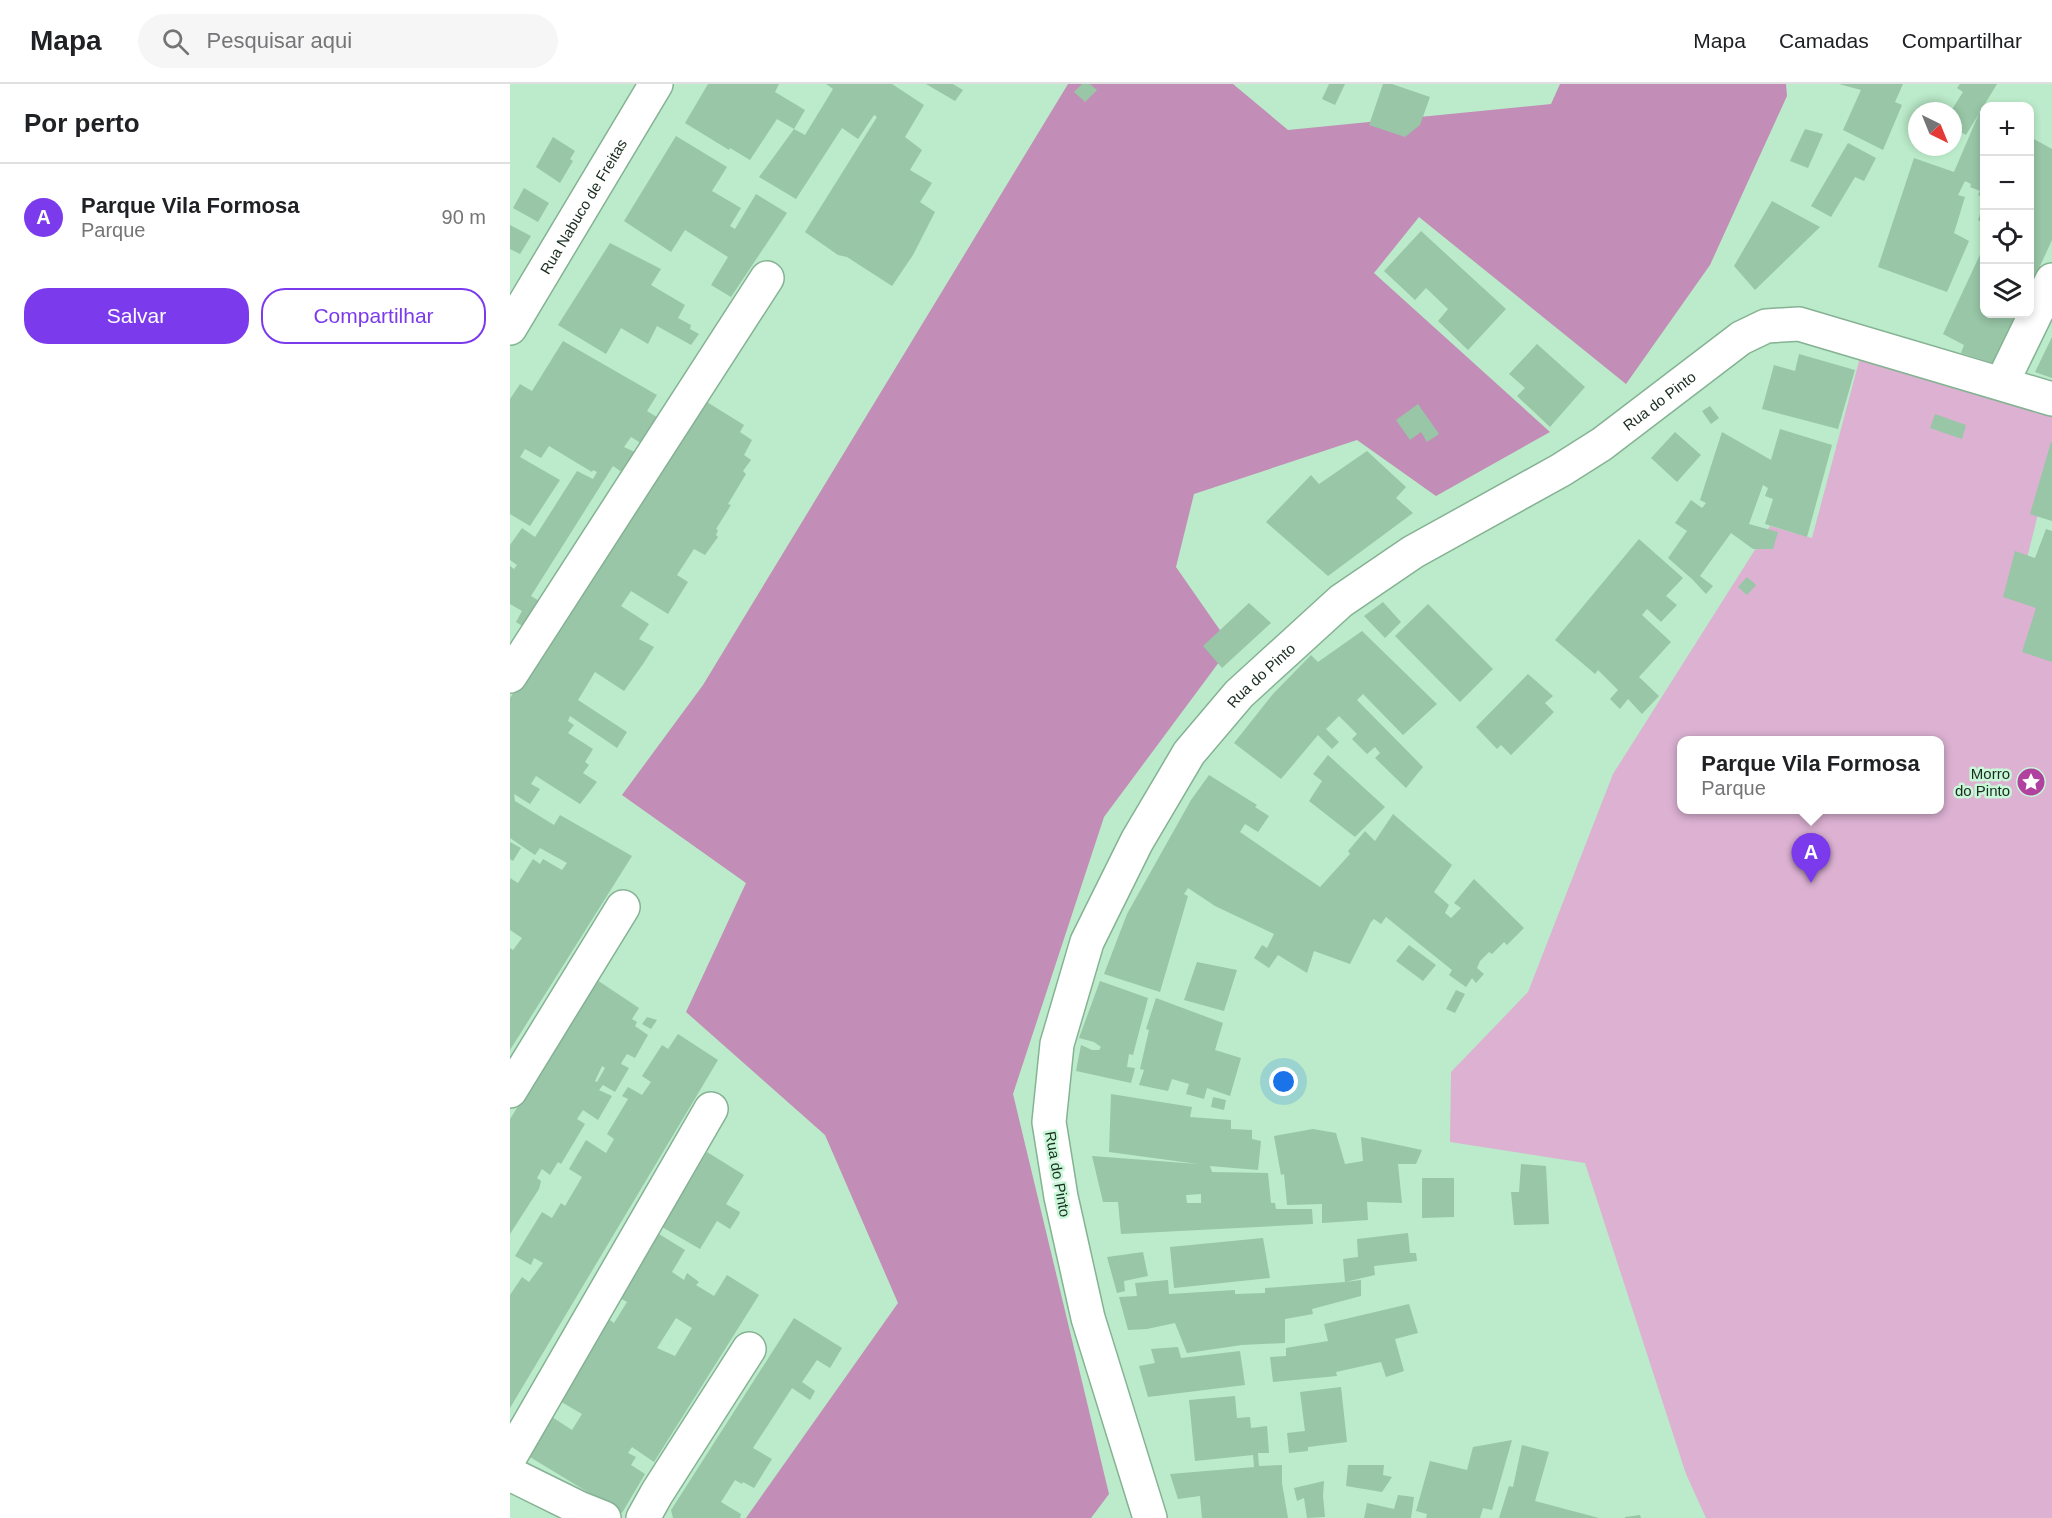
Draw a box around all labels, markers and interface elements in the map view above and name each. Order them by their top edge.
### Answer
search box [138,14,558,68]
text: Mapa [30,25,102,56]
icon: search [159,25,192,58]
text: Pesquisar aqui [207,28,352,53]
text: Mapa [1693,29,1746,52]
text: Camadas [1779,29,1869,52]
text: Compartilhar [1902,29,2022,52]
north arrow [1908,102,1962,156]
map controls [1980,102,2034,318]
button: + [1980,102,2034,156]
text: Por perto [24,108,140,138]
street label: Rua Nabuco de Freitas [536,136,630,277]
button: − [1980,156,2034,210]
text: Parque Vila Formosa [81,193,299,218]
text: A [36,206,51,228]
text: 90 m [442,206,486,228]
button: locate [1980,210,2034,264]
text: Parque [81,219,146,241]
button: layers [1980,264,2034,318]
button: Salvar [24,288,249,344]
button: Compartilhar [261,288,486,344]
street label: Rua do Pinto [1619,367,1699,434]
street label: Rua do Pinto [1223,639,1298,711]
popup [1677,736,1944,814]
text: Parque Vila Formosa [1701,751,1920,776]
place label: Morro do Pinto [1955,765,2010,799]
place icon: Morro do Pinto [2015,766,2047,798]
text: Parque [1701,777,1766,799]
pin: A [1792,834,1830,883]
your location [1269,1067,1298,1096]
street label: Rua do Pinto [1042,1130,1074,1218]

